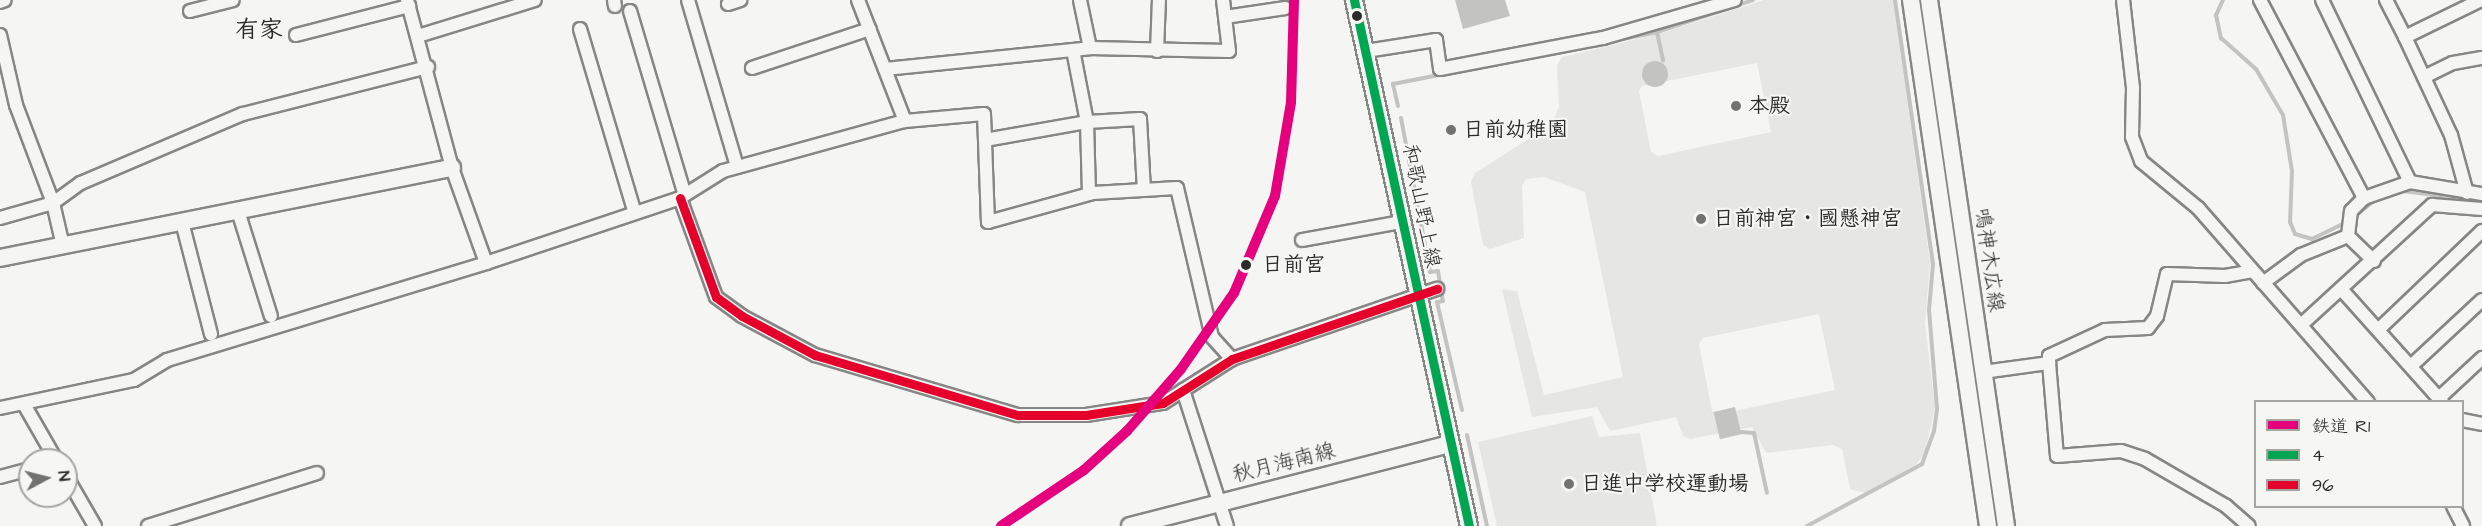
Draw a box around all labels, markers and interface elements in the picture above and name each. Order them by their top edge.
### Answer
unlabelled marker [1351,10,1363,22]
district label: 有家 [235,17,283,45]
place label: 本殿 [1748,93,1790,119]
marker: 本殿 [1729,99,1743,113]
place label: 日前幼稚園 [1463,117,1568,143]
marker: 日前幼稚園 [1444,123,1458,137]
street label: 和歌山野上線 [1397,142,1445,270]
place label: 日前神宮・國懸神宮 [1713,206,1902,232]
street label: 鳴神木広線 [1969,206,2009,314]
marker: 日前神宮・國懸神宮 [1694,212,1708,226]
place label: 日前宮 [1262,252,1325,278]
marker: 日前宮 [1235,254,1257,276]
legend [2254,400,2464,508]
text: 鉄道 R1 [2312,414,2370,439]
street label: 秋月海南線 [1230,438,1338,488]
text: 4 [2312,443,2324,468]
north arrow [18,448,78,508]
text: N [52,470,75,482]
place label: 日進中学校運動場 [1581,471,1749,497]
text: 96 [2312,473,2334,498]
marker: 日進中学校運動場 [1562,477,1576,491]

